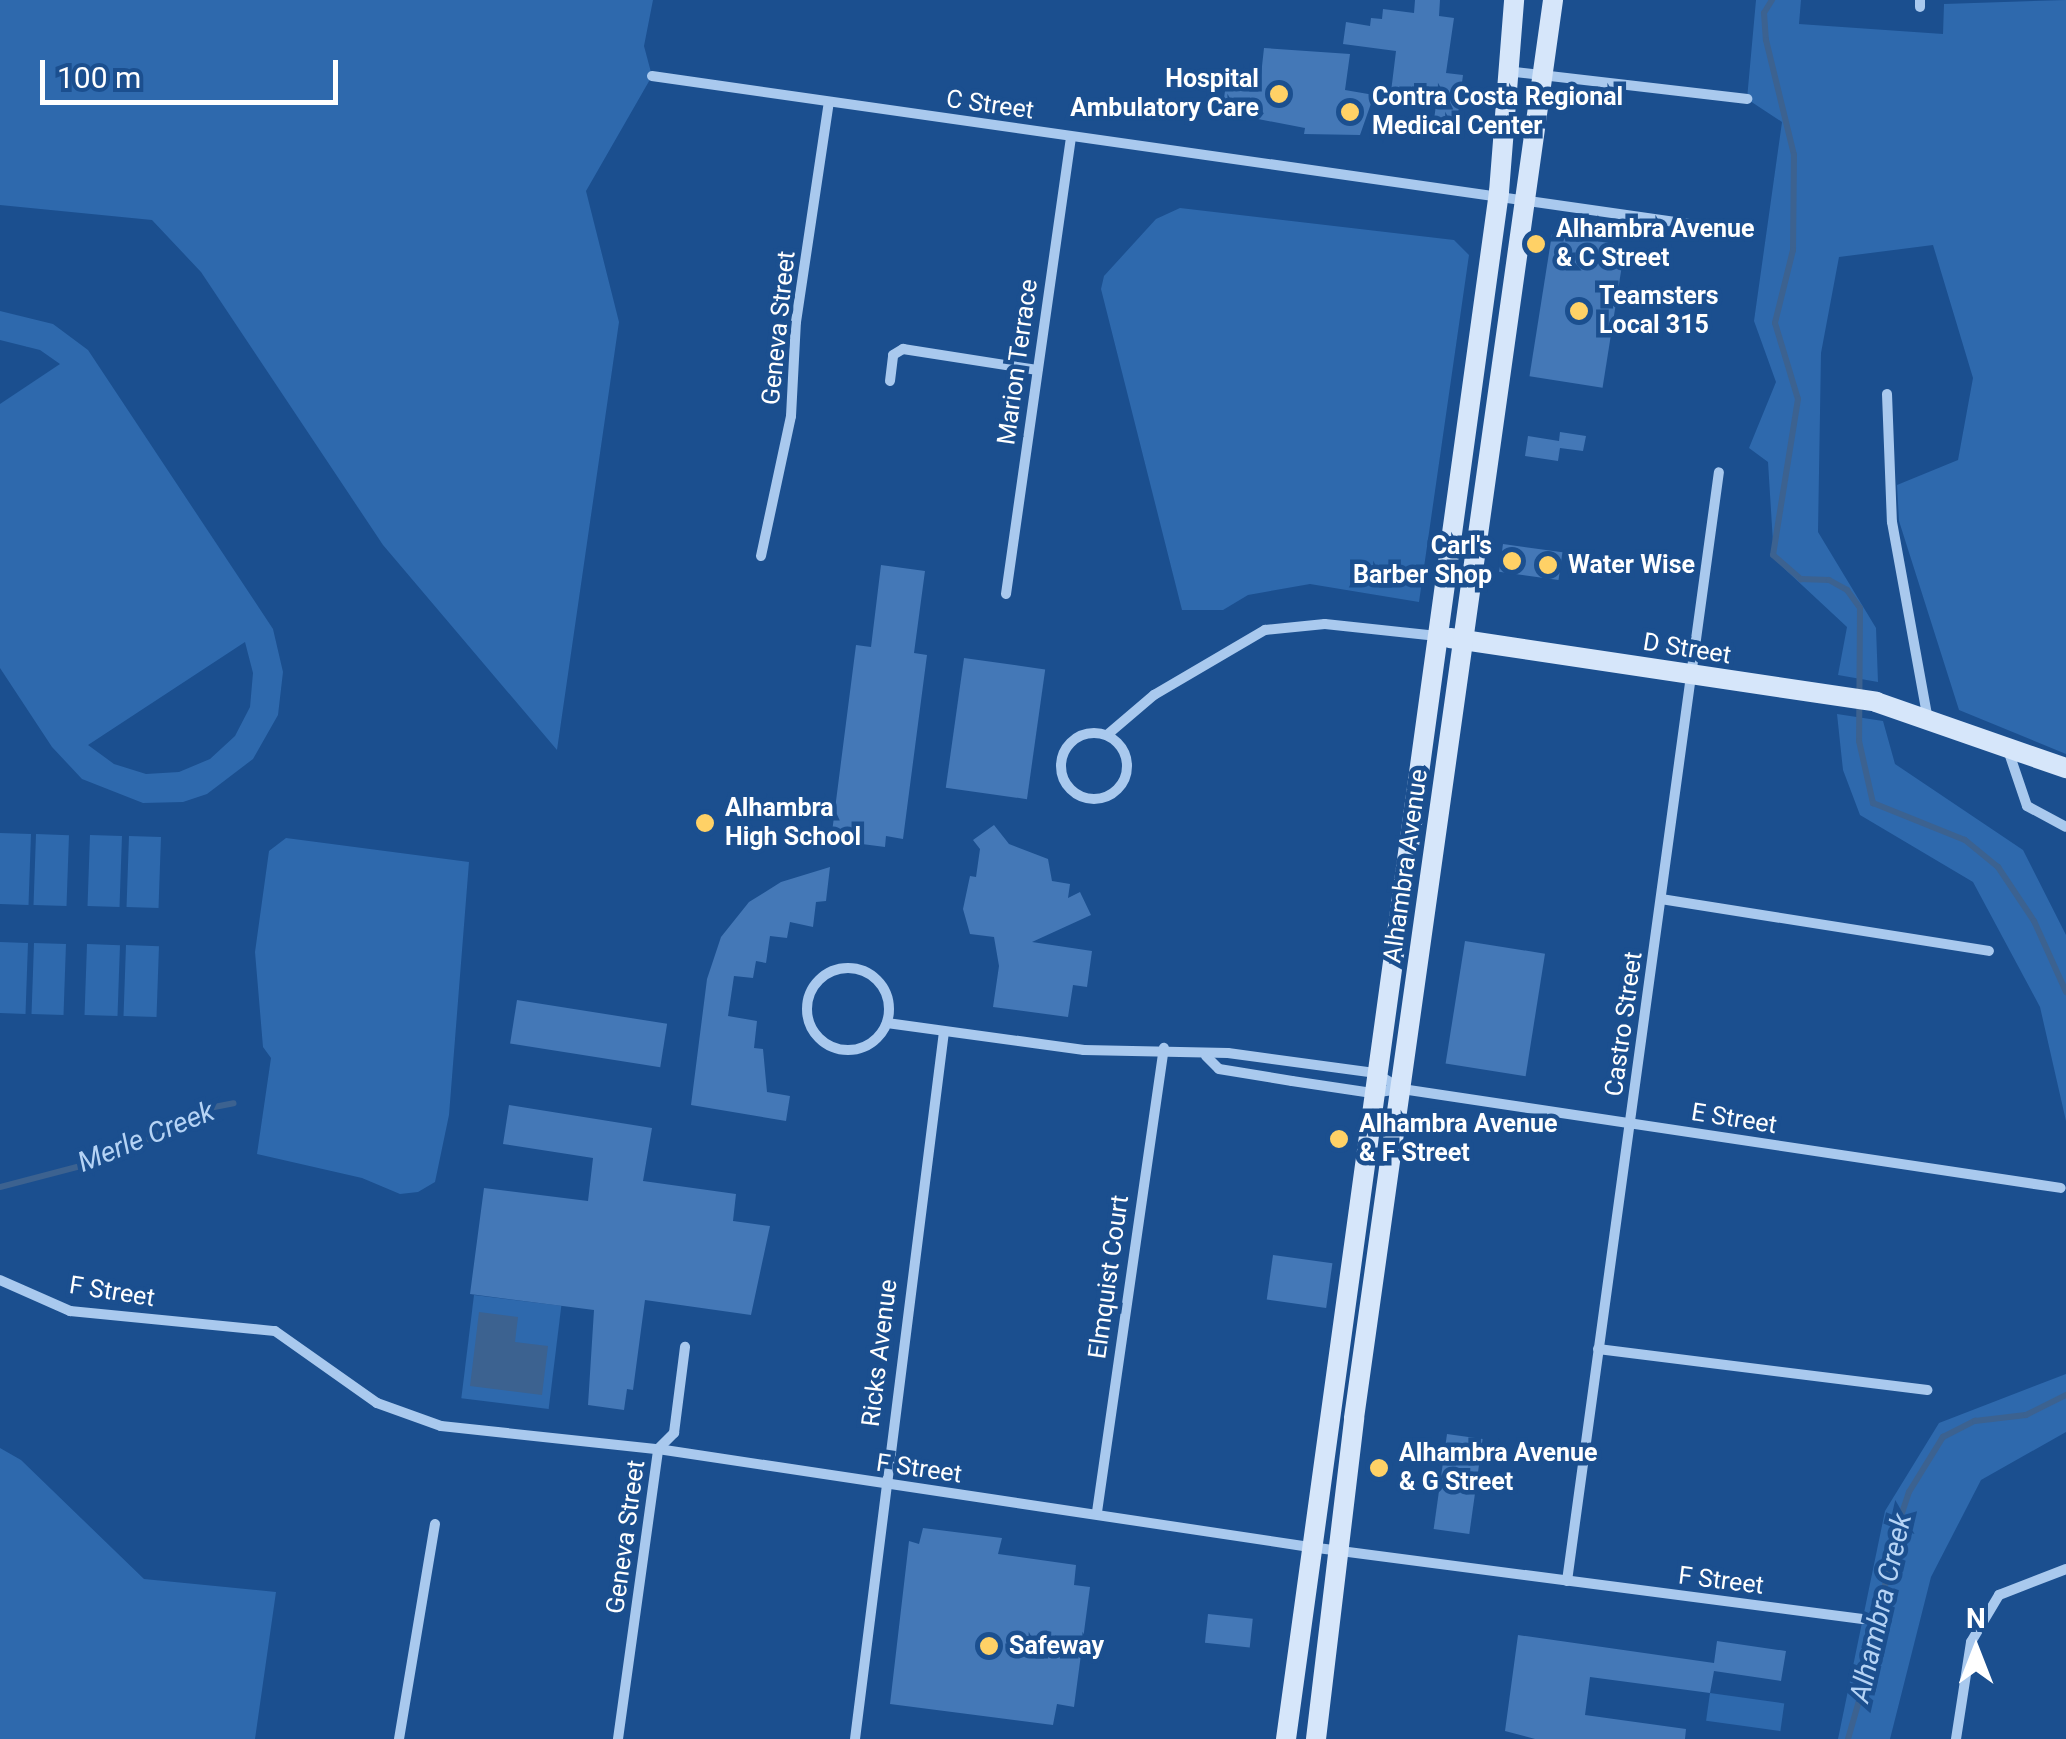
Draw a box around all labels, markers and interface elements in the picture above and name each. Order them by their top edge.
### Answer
scale bar [45,40,342,102]
text: 100 m [57,60,141,95]
place label: Hospital Ambulatory Care [1070,65,1259,124]
marker: Hospital Ambulatory Care [1268,83,1290,105]
place label: Contra Costa Regional Medical Center [1372,83,1623,142]
street label: C Street [944,84,1036,126]
marker: Contra Costa Regional Medical Center [1337,99,1363,125]
place label: Alhambra Avenue & C Street [1556,215,1755,274]
marker: Alhambra Avenue & C Street [1525,233,1547,255]
street label: Geneva Street [756,249,802,407]
street label: Marion Terrace [991,277,1045,447]
place label: Teamsters Local 315 [1599,282,1719,341]
marker: Teamsters Local 315 [1568,300,1590,322]
place label: Carl's Barber Shop [1353,532,1492,591]
marker: Carl's Barber Shop [1501,550,1523,572]
place label: Water Wise [1568,550,1695,580]
marker: Water Wise [1537,554,1559,576]
street label: D Street [1641,627,1733,671]
street label: Alhambra Avenue [1378,767,1434,965]
place label: Alhambra High School [725,794,861,853]
marker: Alhambra High School [694,812,716,834]
street label: Castro Street [1599,950,1649,1098]
water label: Merle Creek [73,1094,219,1180]
street label: E Street [1689,1097,1779,1141]
place label: Alhambra Avenue & F Street [1359,1110,1558,1169]
marker: Alhambra Avenue & F Street [1328,1128,1350,1150]
street label: Elmquist Court [1083,1193,1135,1361]
street label: F Street [67,1270,157,1314]
street label: Ricks Avenue [856,1278,904,1428]
place label: Alhambra Avenue & G Street [1399,1439,1598,1498]
street label: F Street [874,1448,964,1490]
marker: Alhambra Avenue & G Street [1368,1457,1390,1479]
street label: Geneva Street [600,1458,652,1616]
water label: Alhambra Creek [1843,1510,1919,1706]
street label: F Street [1677,1561,1765,1601]
north arrow [1926,1599,2026,1699]
text: N [1966,1602,1986,1635]
place label: Safeway [1009,1631,1104,1661]
marker: Safeway [978,1635,1000,1657]

